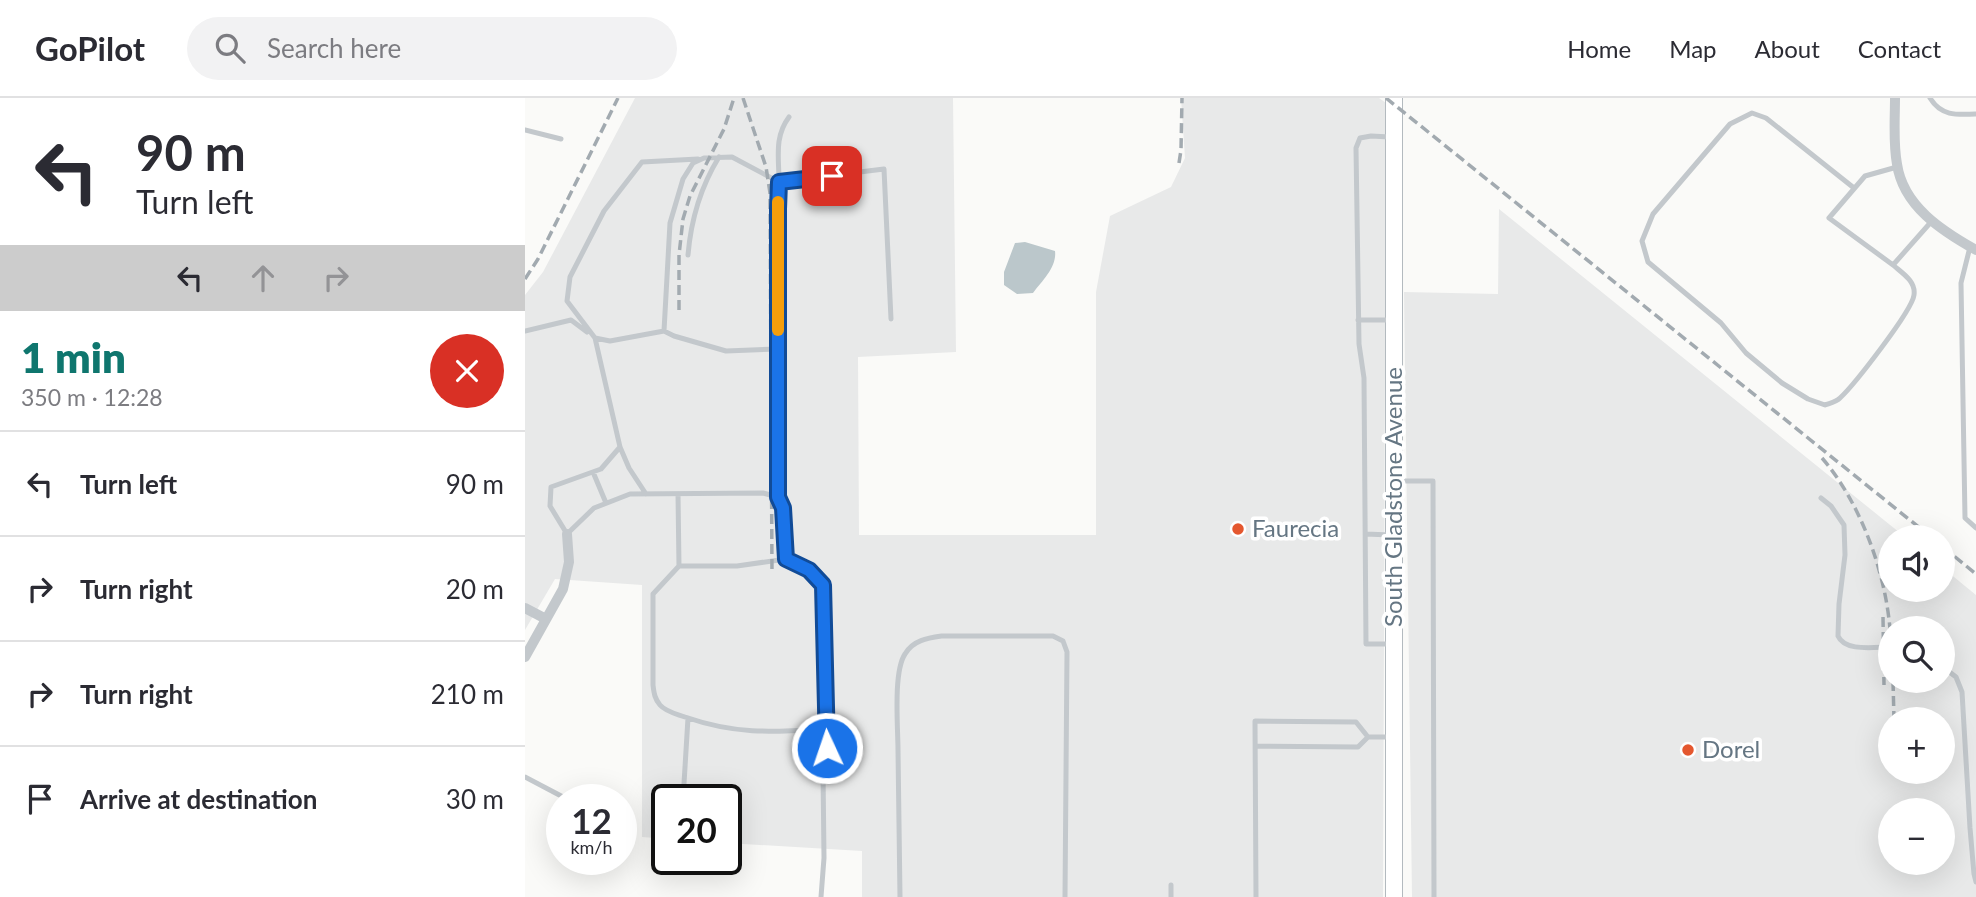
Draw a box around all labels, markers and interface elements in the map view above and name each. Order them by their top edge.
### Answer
search box [187,17,677,80]
text: GoPilot [35,28,145,68]
icon: search [211,29,249,67]
text: Search here [267,32,401,64]
text: Home [1567,34,1631,63]
text: Map [1669,34,1717,63]
text: About [1755,34,1820,63]
text: Contact [1858,34,1941,63]
text: 90 m [136,123,246,181]
icon: left [21,126,112,217]
pin [802,146,862,206]
icon: arrive [813,157,851,195]
text: Turn left [136,182,253,221]
icon: left [171,259,209,297]
icon: ahead [244,259,282,297]
icon: right [317,259,355,297]
text: 1 min [21,332,126,382]
button: close [430,334,504,408]
street label: South Gladstone Avenue [1378,367,1407,627]
text: 350 m · 12:28 [21,383,163,411]
icon: left [21,465,59,503]
text: Turn left [80,468,177,500]
text: 90 m [446,468,504,500]
place label: Faurecia [1252,513,1339,542]
marker: Faurecia [1230,521,1246,537]
map controls [1878,525,1955,875]
button: sound [1878,525,1955,602]
icon: right [21,570,59,608]
text: Turn right [80,573,193,605]
text: 20 m [446,573,504,605]
button: search [1878,616,1955,693]
icon: right [21,675,59,713]
text: Turn right [80,678,193,710]
text: 210 m [431,678,504,710]
button: + [1878,707,1955,784]
position arrow [790,711,864,785]
place label: Dorel [1702,734,1760,763]
marker: Dorel [1680,742,1696,758]
icon: arrive [21,780,59,818]
text: Arrive at destination [80,783,317,815]
text: 30 m [446,783,504,815]
speed limit sign: 20 [651,784,742,875]
button: − [1878,798,1955,875]
text: 12 [571,799,612,841]
text: km/h [570,836,613,858]

